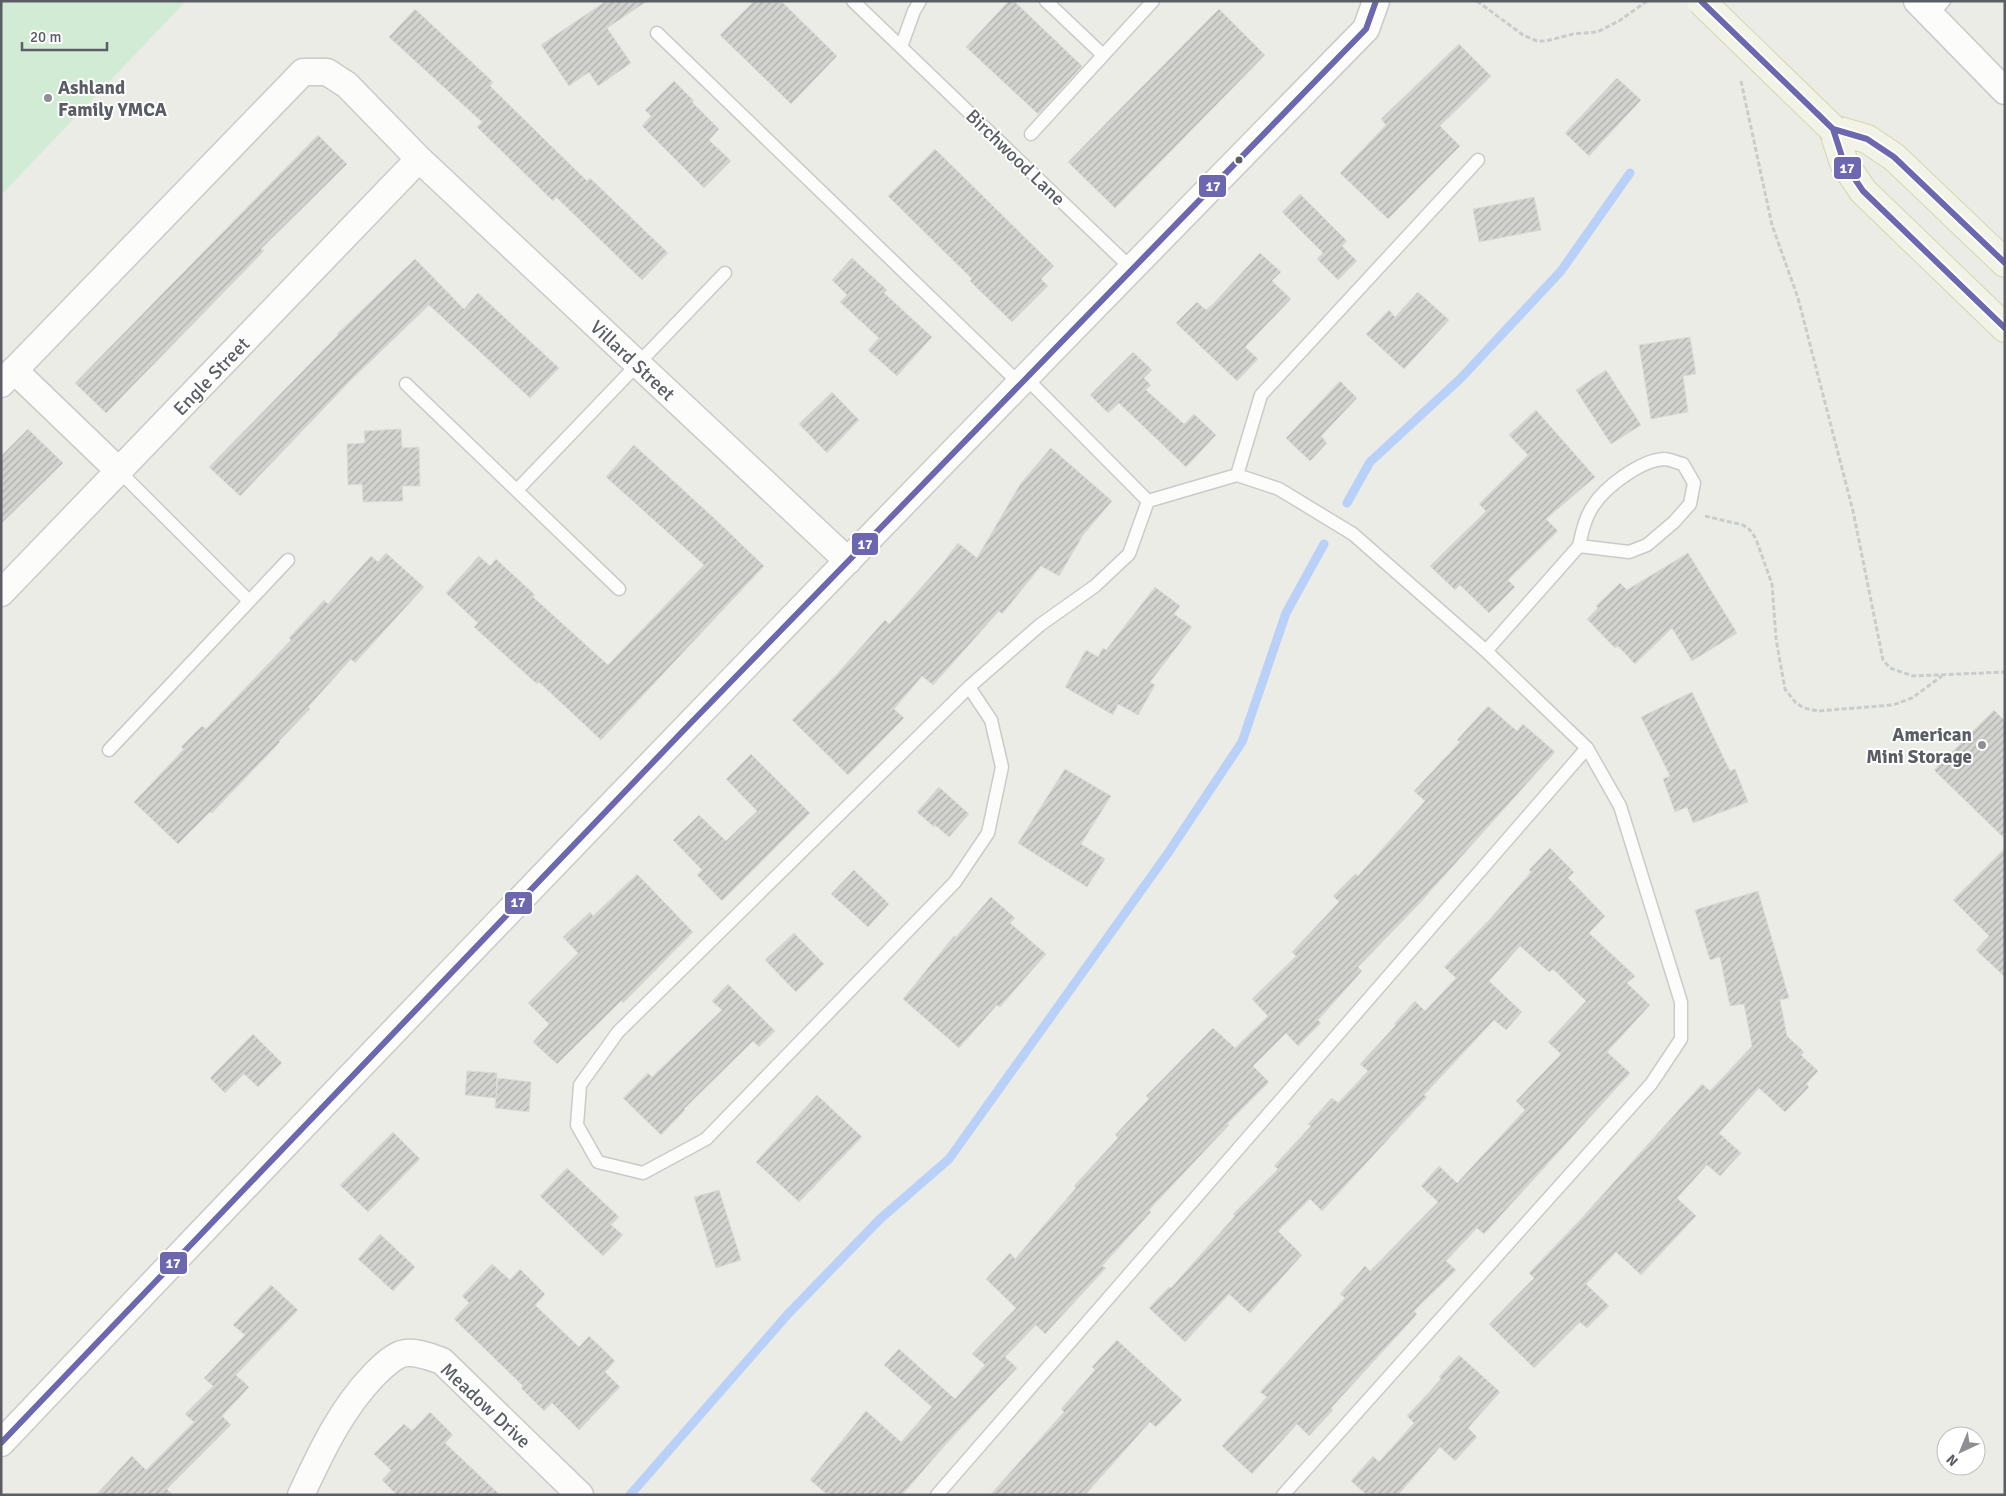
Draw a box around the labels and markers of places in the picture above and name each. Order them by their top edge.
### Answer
place label: Ashland Family YMCA [58,76,167,122]
marker: Ashland Family YMCA [42,92,54,104]
unlabelled marker [1234,155,1244,165]
place label: American Mini Storage [1866,723,1972,769]
marker: American Mini Storage [1976,739,1988,751]

